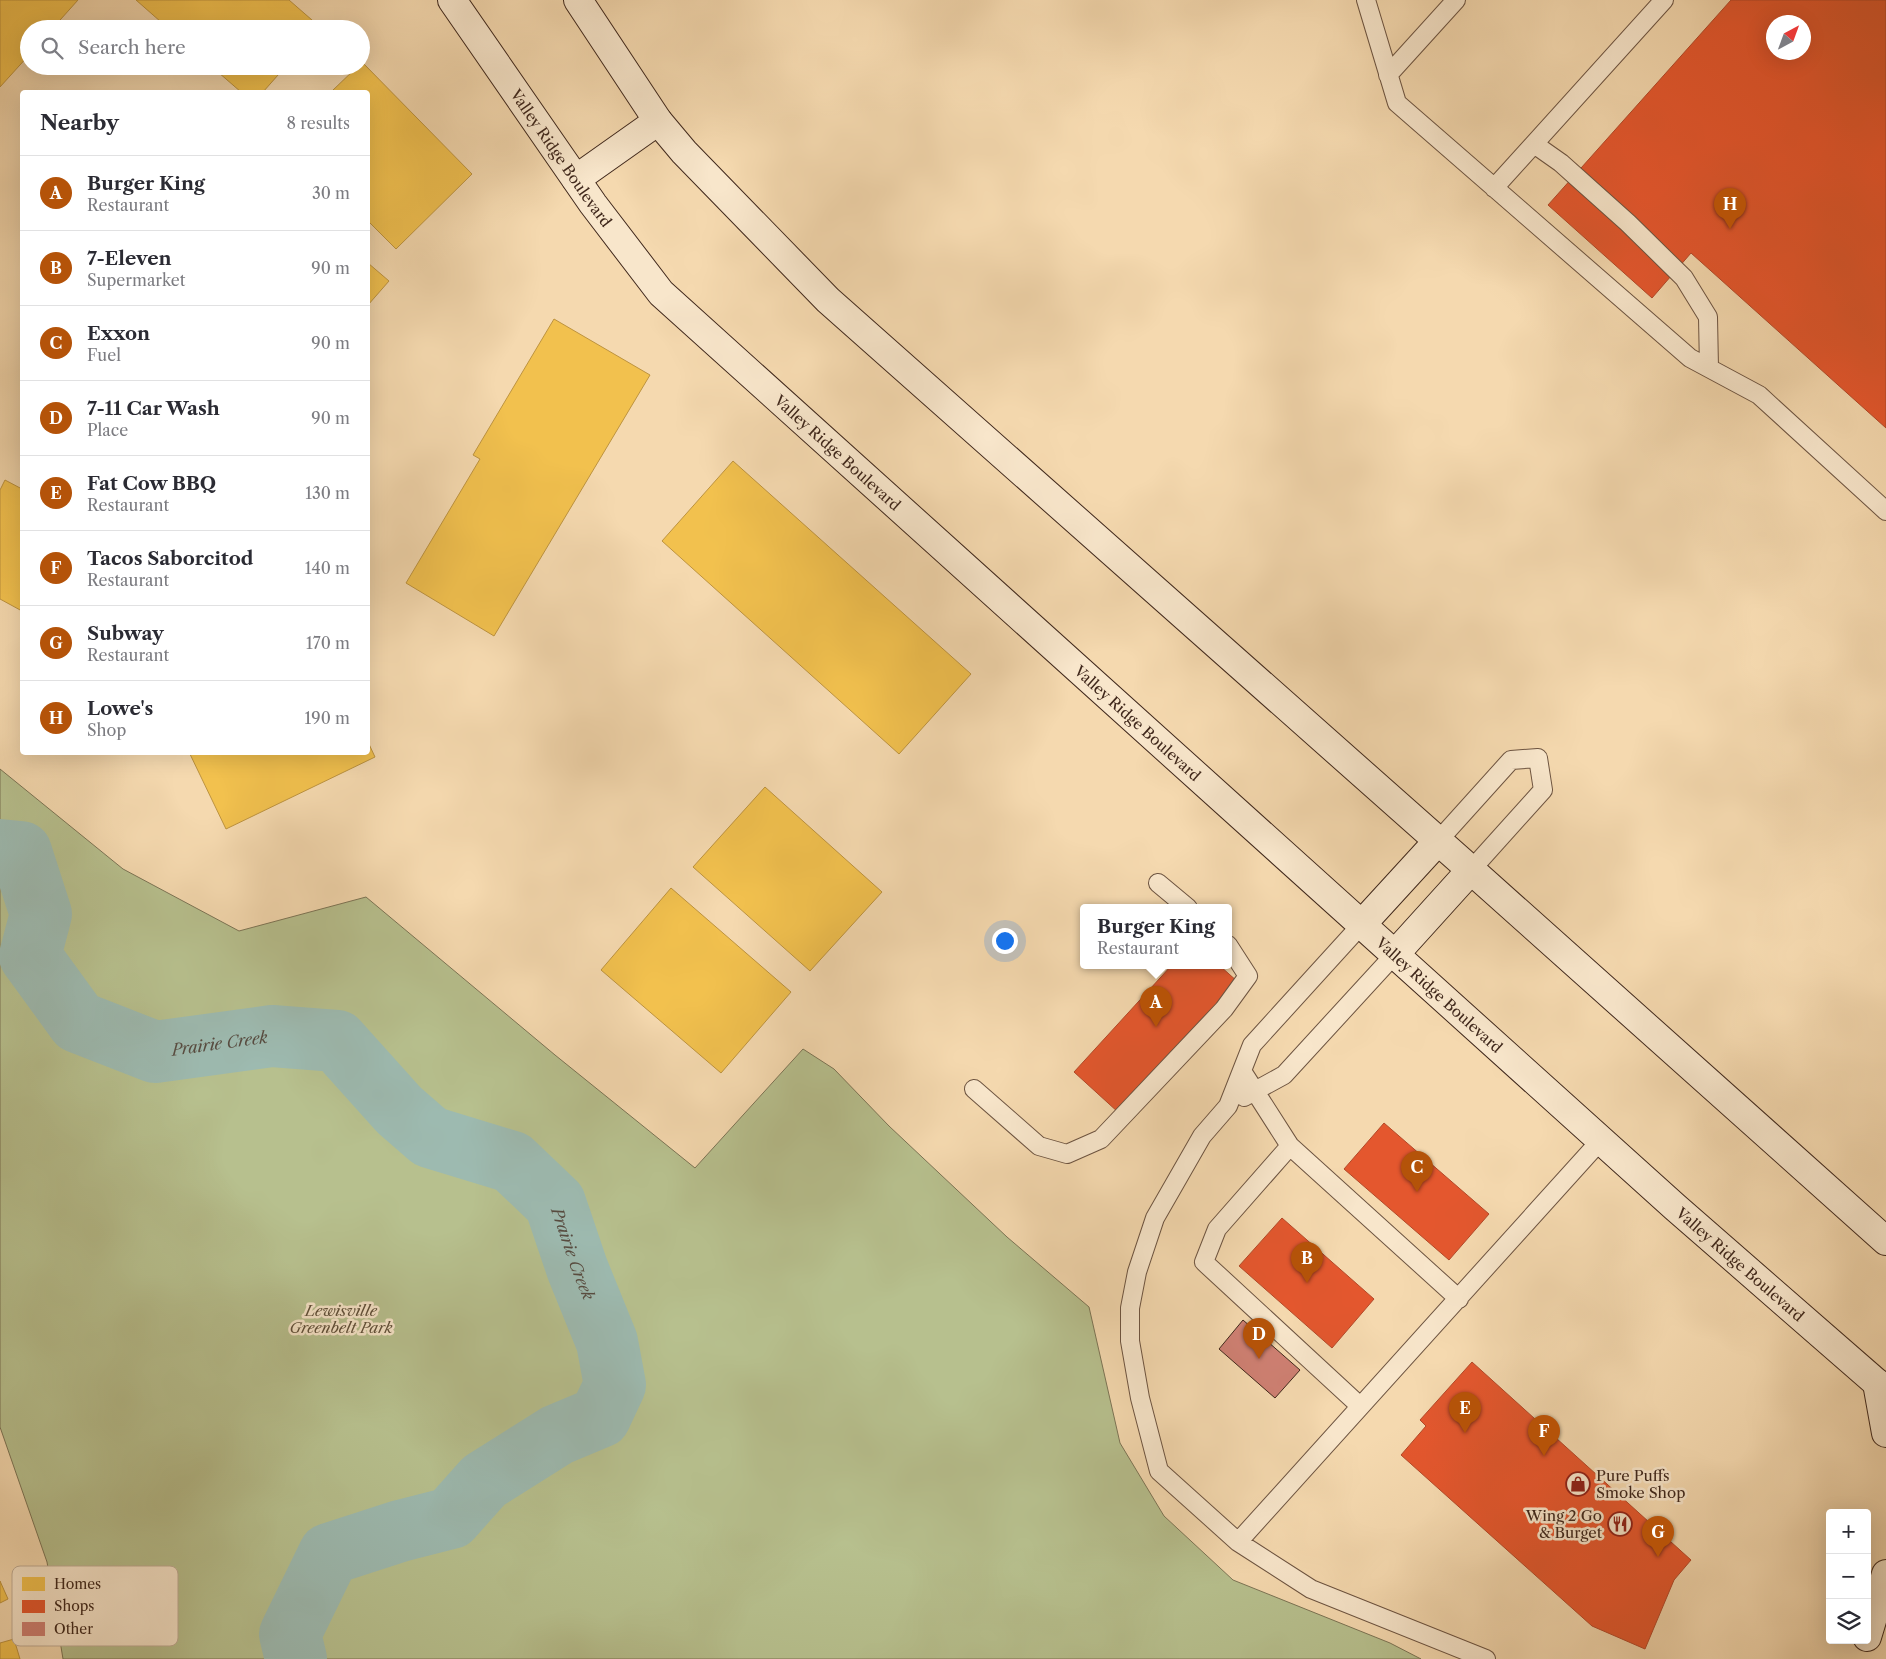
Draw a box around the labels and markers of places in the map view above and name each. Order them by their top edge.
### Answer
pin: H [1714,188,1746,229]
pin: A [1140,986,1172,1027]
pin: C [1401,1151,1433,1192]
pin: B [1291,1242,1323,1283]
pin: D [1243,1318,1275,1359]
pin: E [1449,1392,1481,1433]
pin: F [1528,1415,1560,1456]
place label: Pure Puffs Smoke Shop [1596,1466,1685,1502]
shop icon: Pure Puffs Smoke Shop [1565,1471,1591,1497]
place label: Wing 2 Go & Burget [1525,1506,1603,1542]
restaurant icon: Wing 2 Go & Burget [1607,1511,1633,1537]
pin: G [1642,1516,1674,1557]

